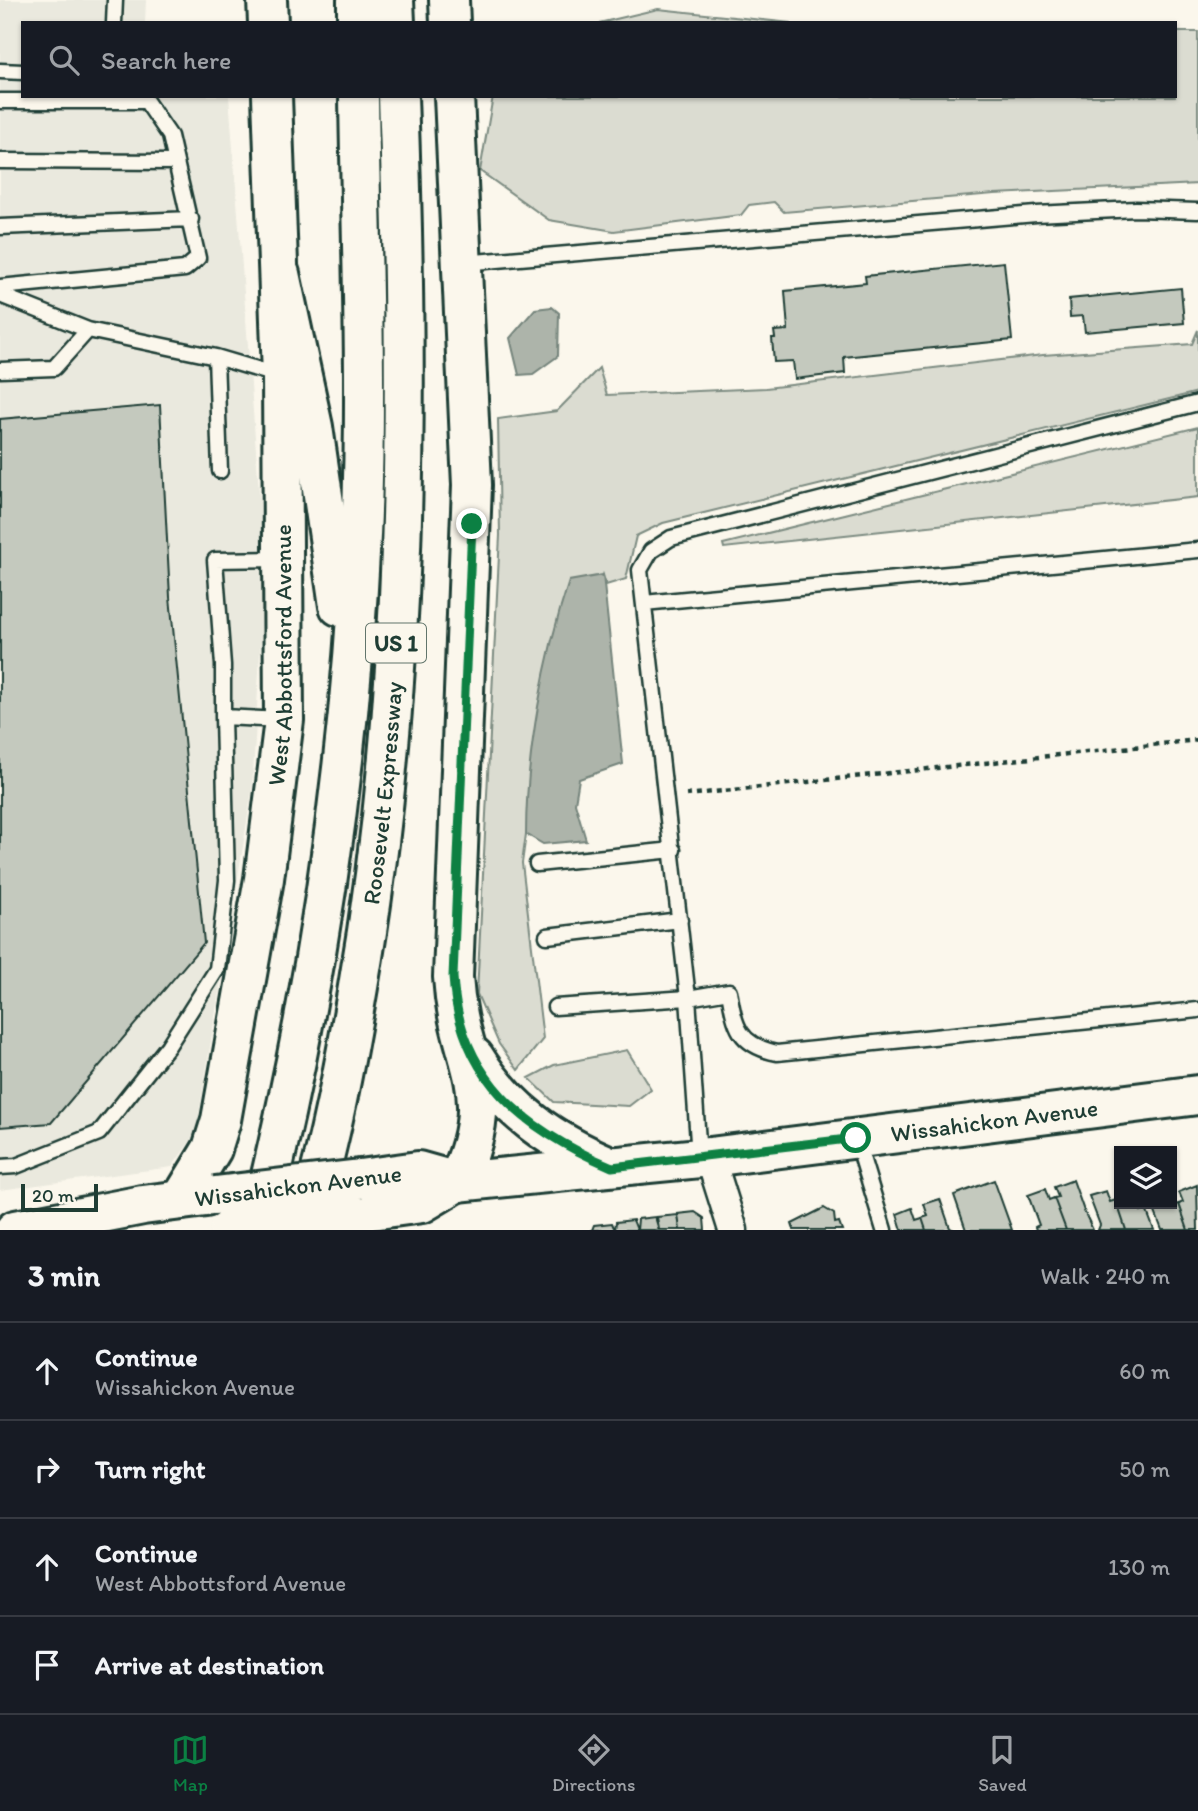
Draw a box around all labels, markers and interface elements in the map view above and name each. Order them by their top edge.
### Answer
search box [21,21,1177,98]
icon: search [45,41,83,79]
text: Search here [101,44,231,76]
route end [456,508,487,539]
street label: West Abbottsford Avenue [261,524,299,787]
road number: US 1 [366,624,426,663]
street label: Roosevelt Expressway [356,681,408,906]
street label: Wissahickon Avenue [889,1093,1100,1148]
route start [840,1122,871,1153]
map controls [1114,1146,1177,1209]
button: layers [1114,1146,1177,1209]
street label: Wissahickon Avenue [193,1158,403,1213]
scale bar [21,1181,98,1213]
text: 20 m [32,1184,74,1207]
text: 3 min [28,1257,100,1294]
text: Walk · 240 m [1040,1262,1170,1290]
text: Continue [95,1341,198,1373]
icon: ahead [28,1352,66,1390]
text: 60 m [1119,1357,1170,1385]
text: Wissahickon Avenue [95,1373,295,1401]
icon: right [28,1450,66,1488]
text: Turn right [95,1453,206,1485]
text: 50 m [1119,1455,1170,1483]
text: Continue [95,1537,198,1569]
icon: ahead [28,1548,66,1586]
text: 130 m [1108,1553,1170,1581]
text: West Abbottsford Avenue [95,1569,346,1597]
icon: arrive [28,1646,66,1684]
text: Arrive at destination [95,1649,324,1681]
tab: Map [171,1731,209,1796]
tab: Directions [552,1731,636,1796]
tab: Saved [978,1731,1027,1796]

